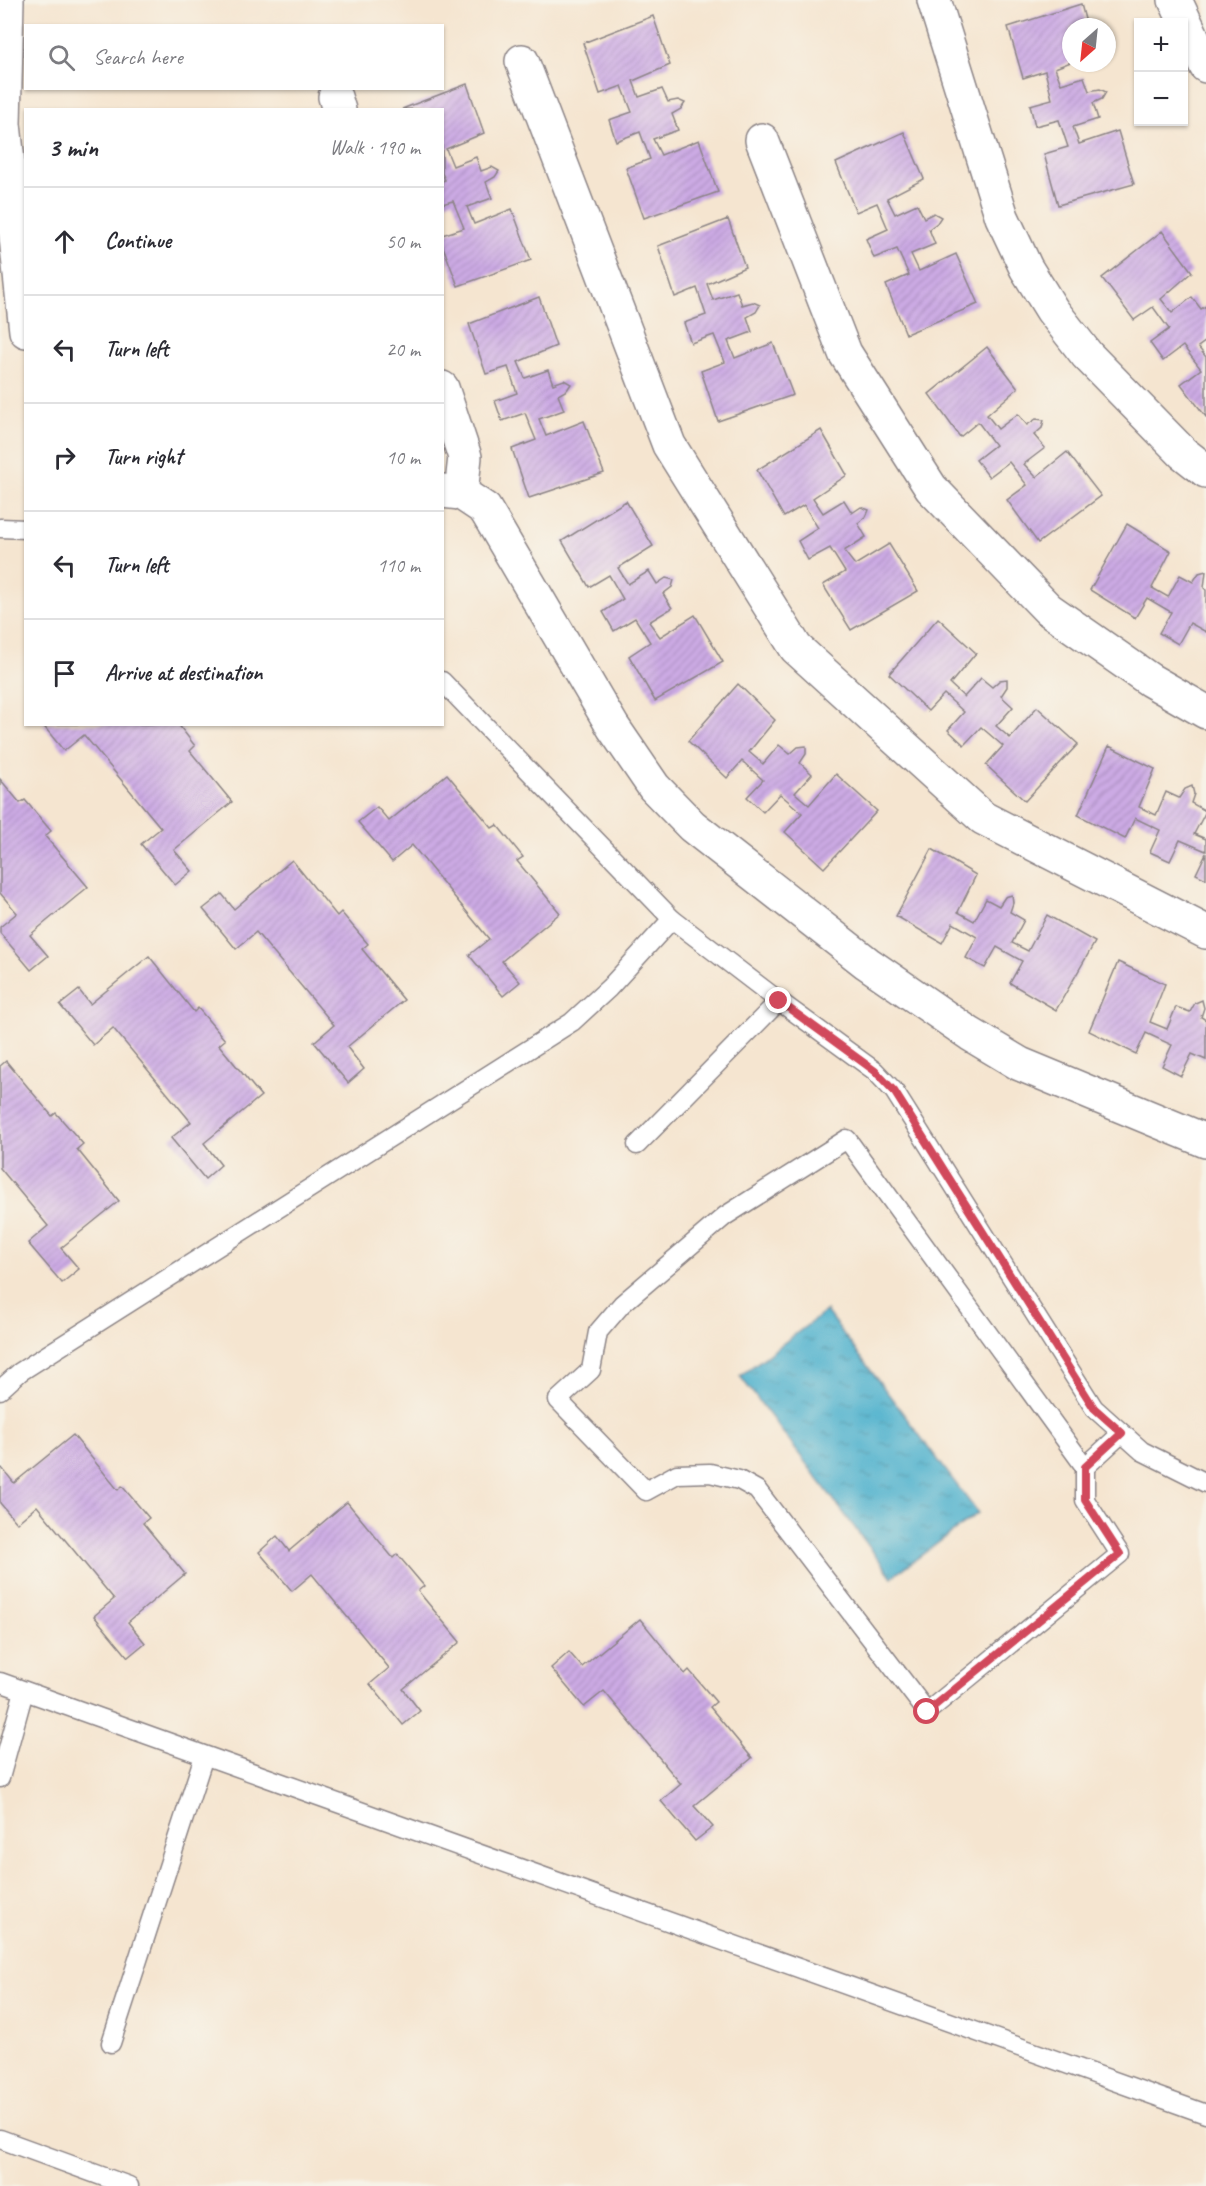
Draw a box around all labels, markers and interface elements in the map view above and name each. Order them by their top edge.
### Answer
north arrow [1062,18,1116,72]
map controls [1134,18,1188,126]
button: + [1134,18,1188,72]
search box [24,24,444,90]
icon: search [45,41,78,74]
text: Search here [93,43,183,71]
button: − [1134,72,1188,126]
text: 3 min [48,131,98,164]
text: Walk · 190 m [330,135,420,160]
icon: ahead [48,225,81,258]
text: Continue [105,227,171,255]
text: 50 m [386,229,420,254]
icon: left [48,333,81,366]
text: Turn left [105,335,169,363]
text: 20 m [386,337,420,362]
icon: right [48,441,81,474]
text: Turn right [105,443,182,471]
text: 10 m [386,445,420,470]
icon: left [48,549,81,582]
text: Turn left [105,551,169,579]
text: 110 m [377,553,420,578]
icon: arrive [48,657,81,690]
text: Arrive at destination [105,659,262,687]
route end [765,987,791,1013]
route start [913,1698,939,1724]

